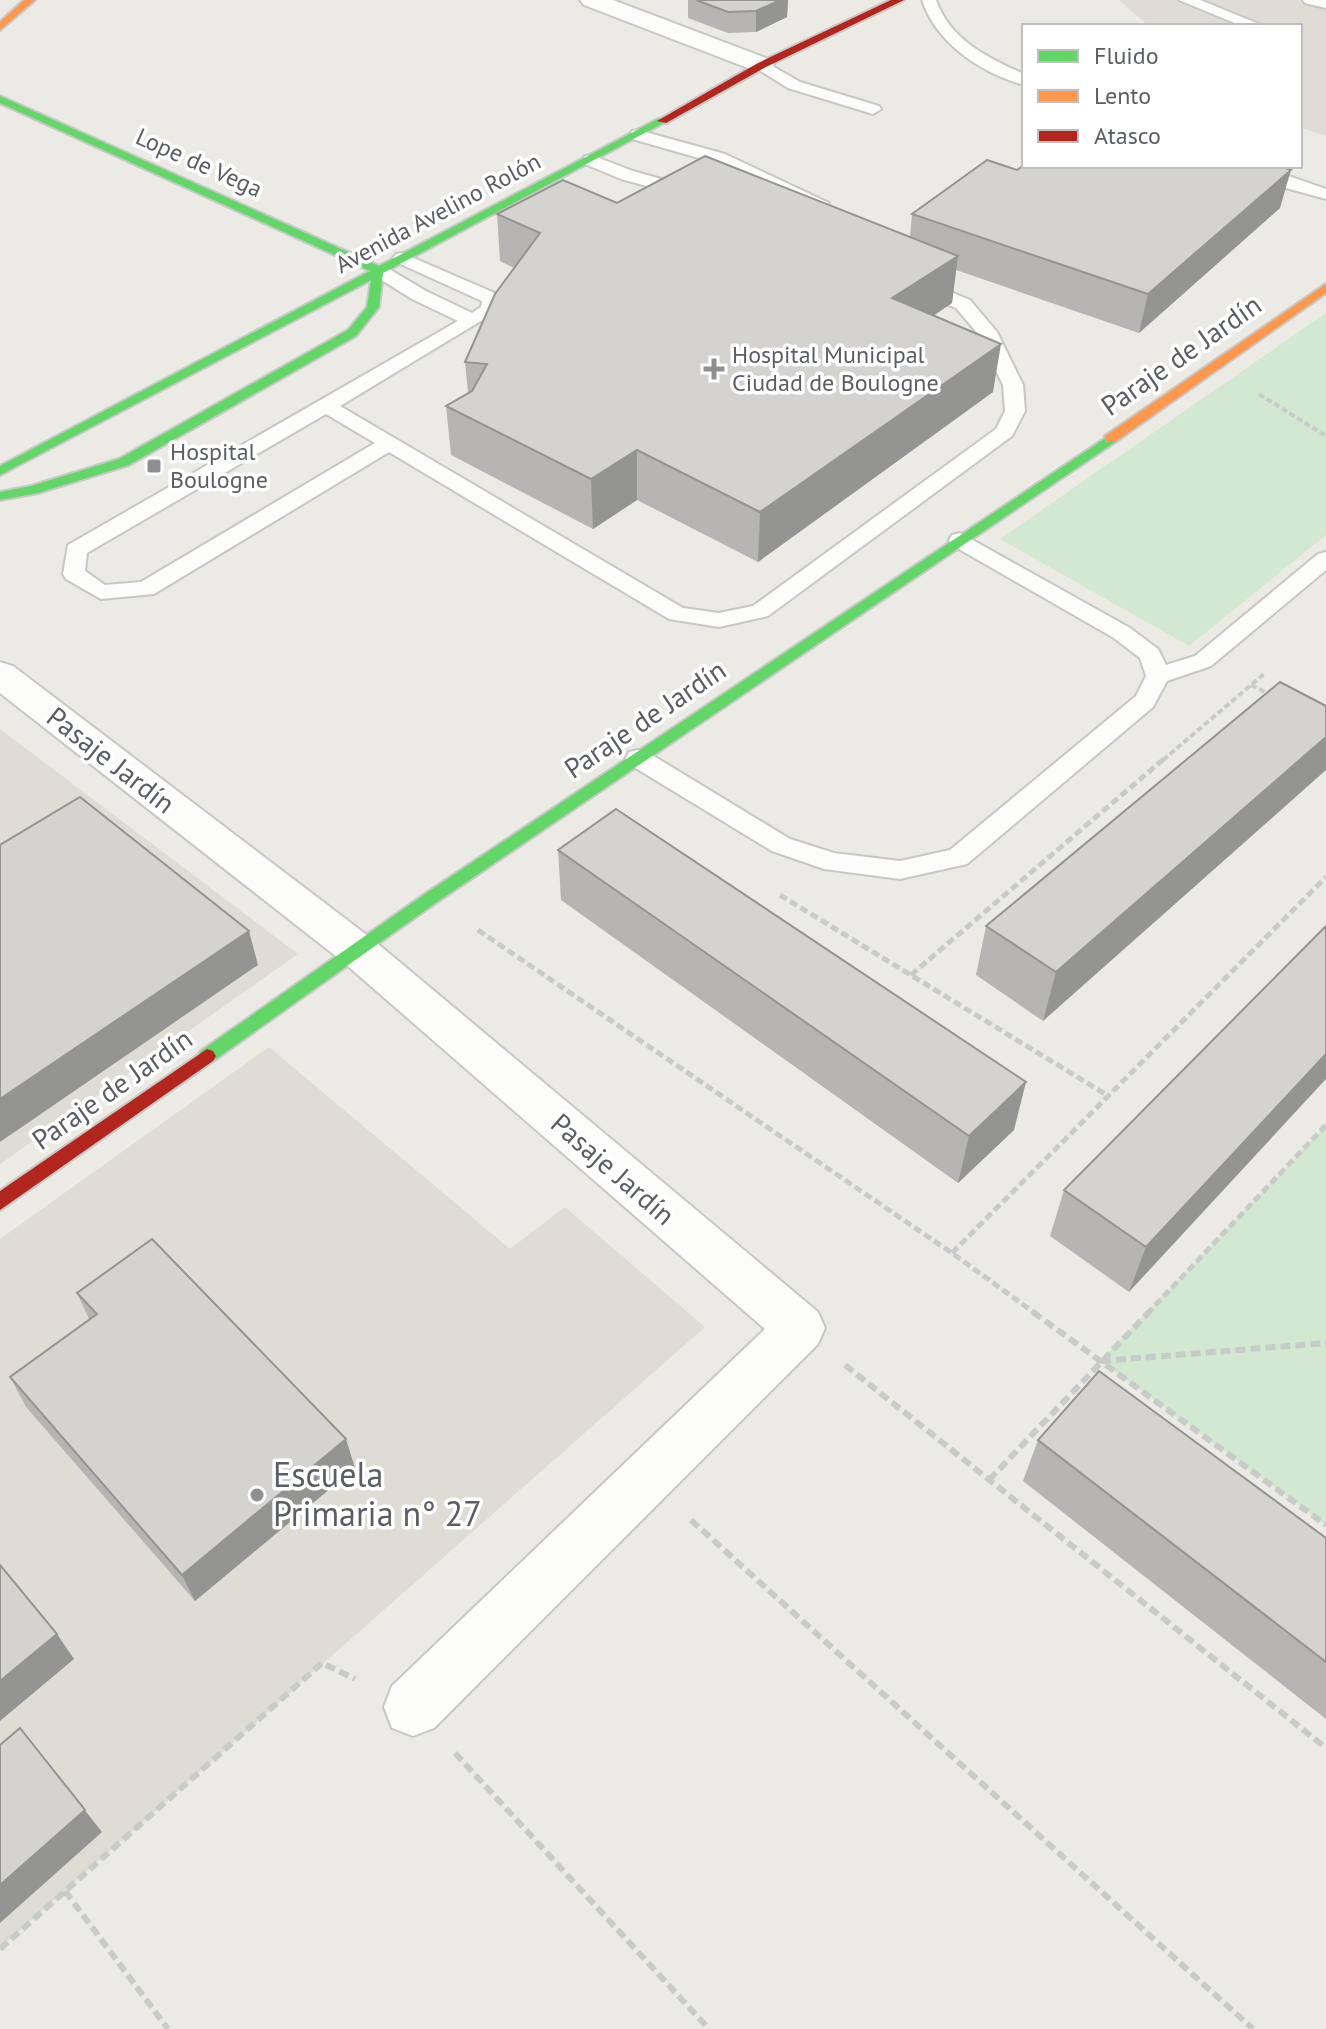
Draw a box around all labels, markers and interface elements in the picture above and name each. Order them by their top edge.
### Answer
legend [1022,24,1302,168]
text: Fluido [1094,40,1159,71]
text: Lento [1094,80,1151,111]
text: Atasco [1094,120,1161,151]
street label: Lope de Vega [131,121,267,204]
street label: Avenida Avelino Rolón [330,145,546,280]
street label: Paraje de Jardín [1093,286,1268,423]
place label: Hospital Municipal Ciudad de Boulogne [732,339,939,398]
marker: Hospital Municipal Ciudad de Boulogne [703,358,725,380]
place label: Hospital Boulogne [170,436,268,495]
marker: Hospital Boulogne [145,457,163,475]
street label: Paraje de Jardín [557,651,733,786]
street label: Pasaje Jardín [40,698,183,821]
street label: Paraje de Jardín [24,1020,199,1157]
street label: Pasaje Jardín [544,1105,683,1233]
place label: Escuela Primaria n° 27 [273,1452,482,1535]
marker: Escuela Primaria n° 27 [248,1486,266,1504]

